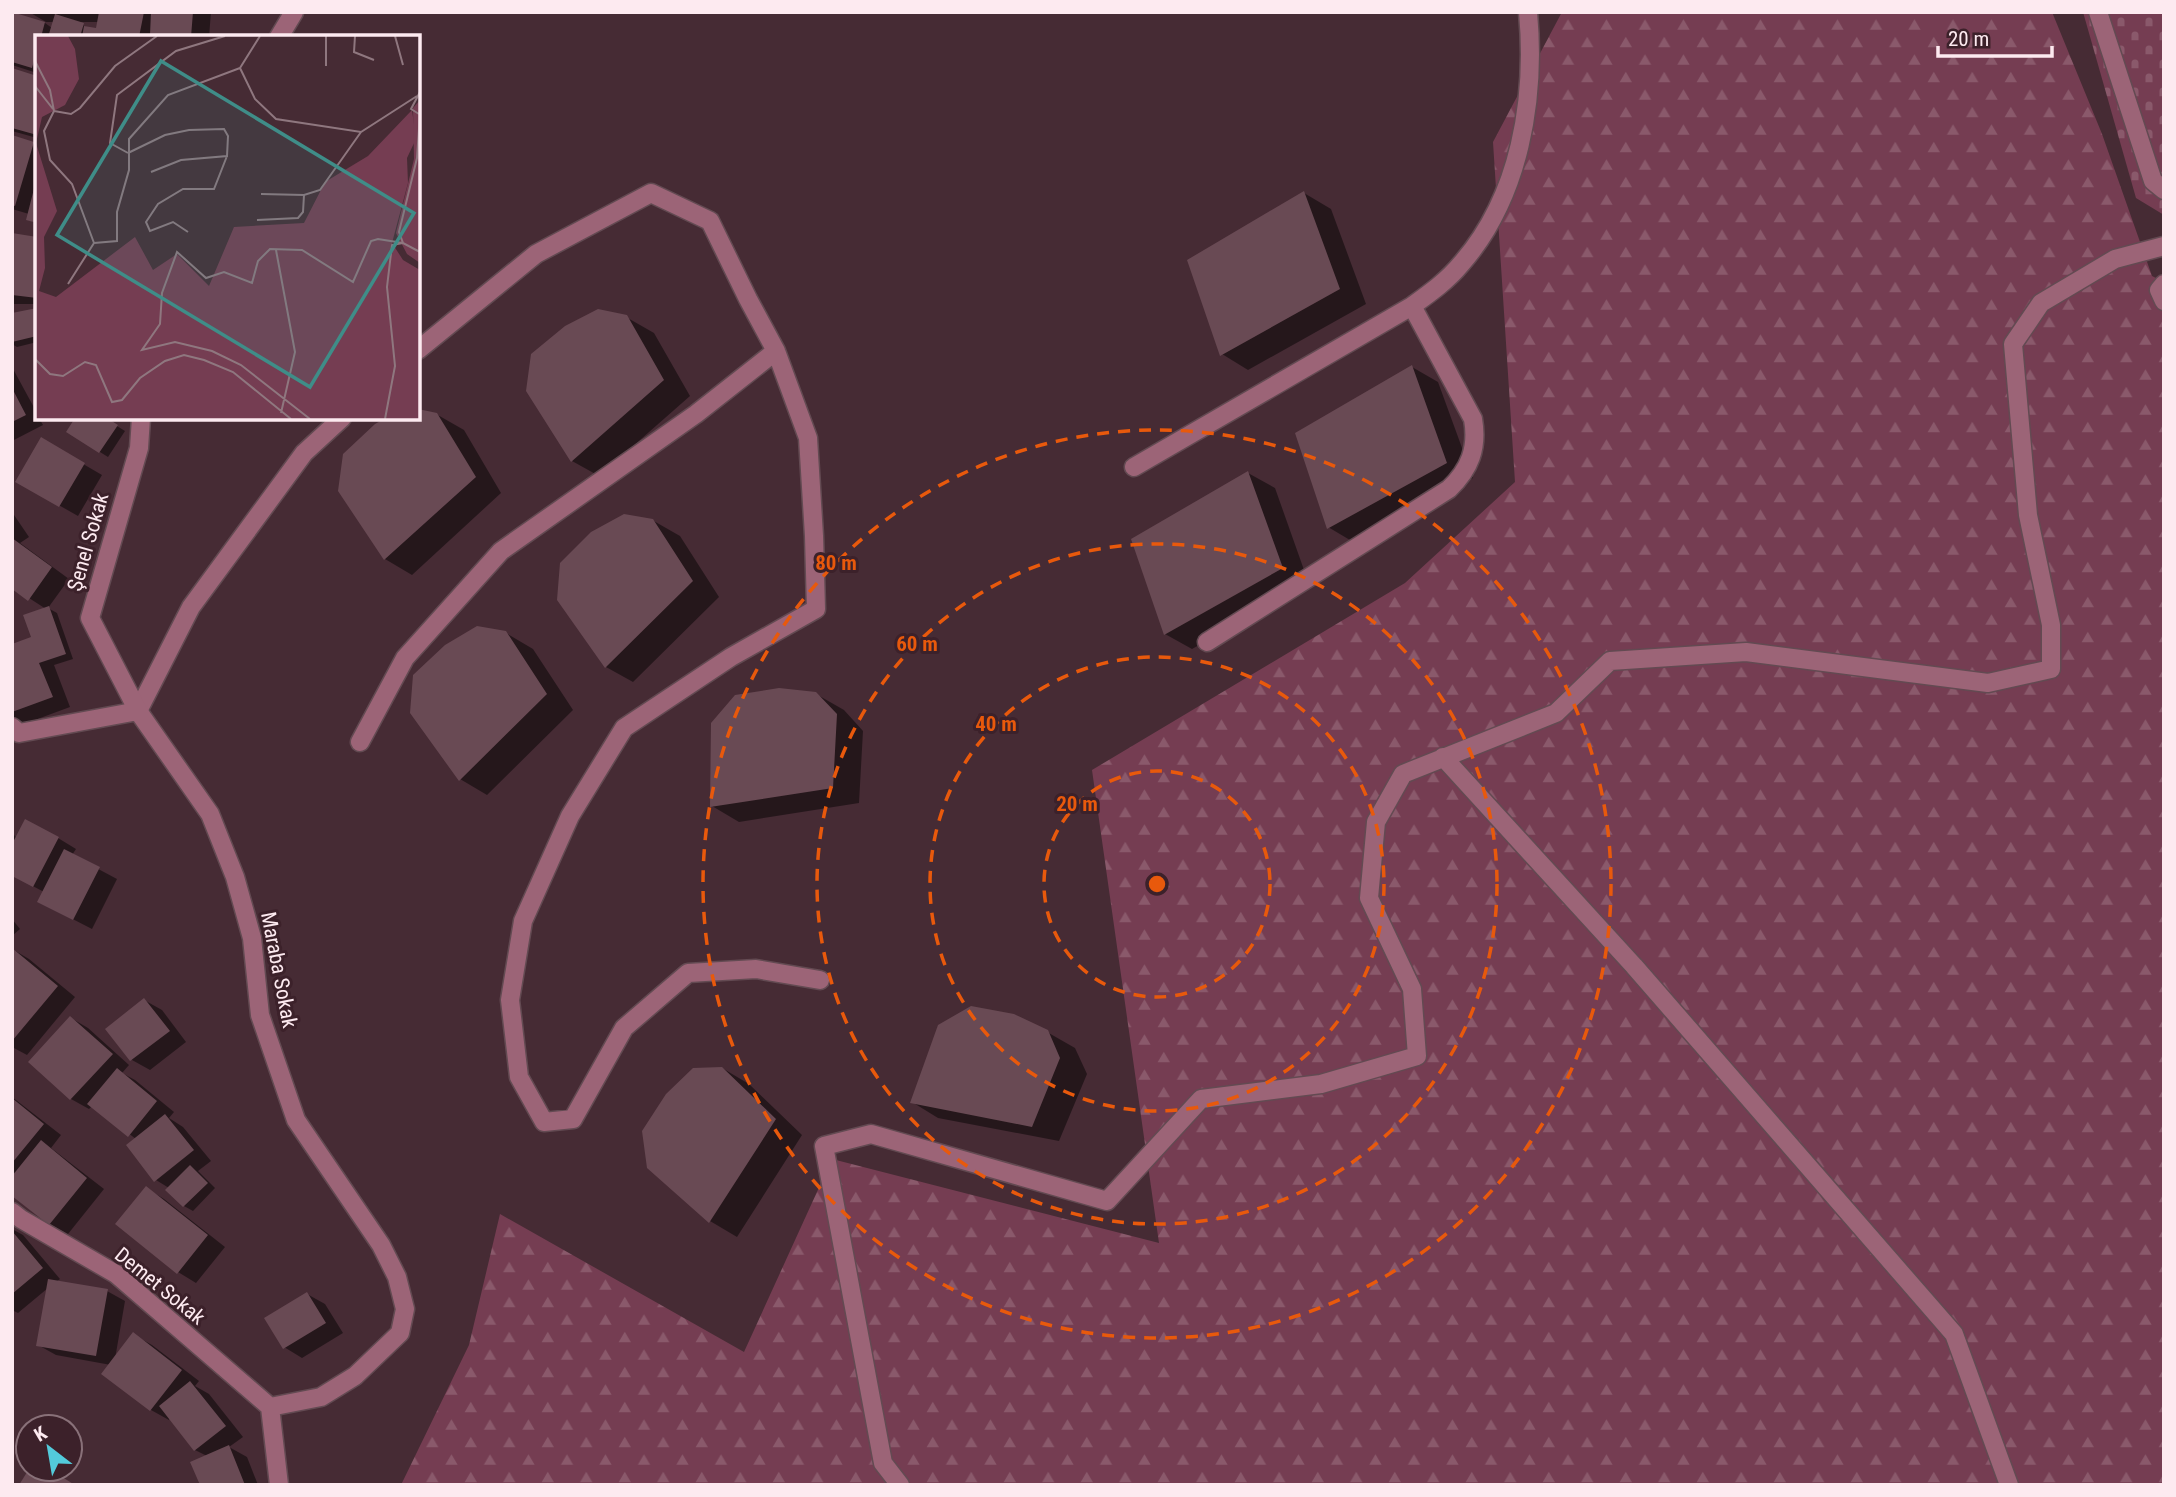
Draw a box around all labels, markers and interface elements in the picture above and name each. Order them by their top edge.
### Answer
scale bar [1938,14,2052,58]
text: 20 m [1948,27,1989,51]
inset map [35,35,420,420]
street label: Şenel Sokak [63,490,114,594]
text: 80 m [815,551,857,575]
text: 60 m [896,632,938,656]
text: 40 m [975,712,1017,736]
text: 20 m [1056,792,1098,816]
centre of rings [1145,872,1169,896]
street label: Maraba Sokak [256,910,302,1031]
street label: Demet Sokak [110,1242,210,1330]
north arrow [14,1413,84,1483]
text: K [30,1421,51,1446]

